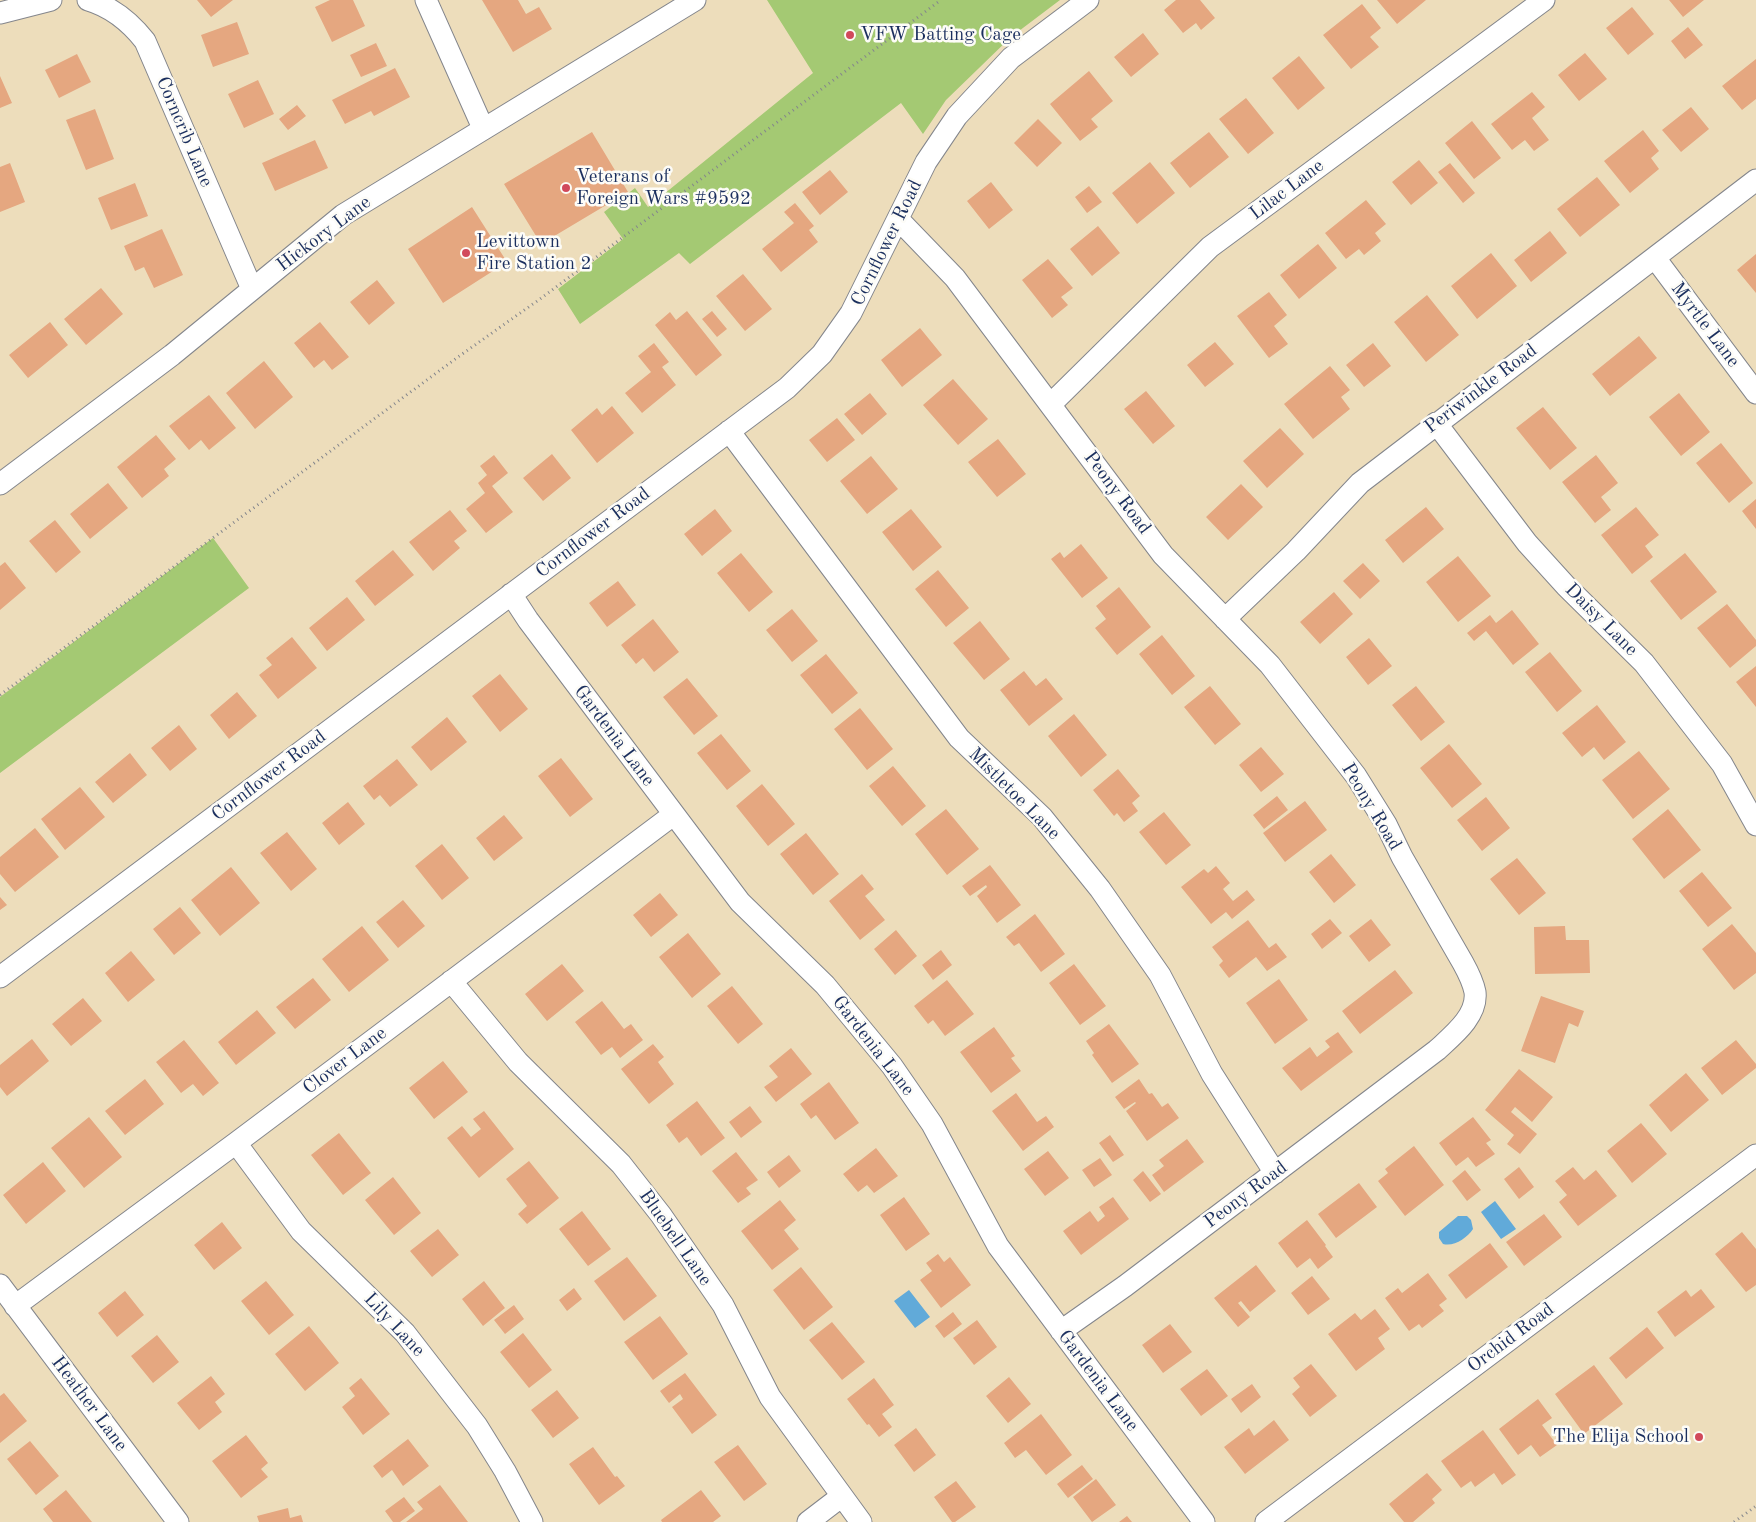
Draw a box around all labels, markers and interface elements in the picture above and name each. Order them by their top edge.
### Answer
place label: VFW Batting Cage [860,24,1021,46]
marker: VFW Batting Cage [844,29,856,41]
street label: Corncrib Lane [151,73,217,191]
street label: Lilac Lane [1245,155,1329,225]
place label: Veterans of Foreign Wars #9592 [576,166,751,210]
street label: Cornflower Road [847,176,927,310]
marker: Veterans of Foreign Wars #9592 [560,182,572,194]
street label: Hickory Lane [272,191,376,277]
place label: Levittown Fire Station 2 [476,231,591,275]
marker: Levittown Fire Station 2 [460,247,472,259]
street label: Myrtle Lane [1666,278,1744,372]
street label: Periwinkle Road [1420,339,1542,439]
street label: Peony Road [1078,447,1156,539]
street label: Cornflower Road [531,483,655,583]
street label: Daisy Lane [1560,579,1642,661]
street label: Gardenia Lane [569,681,659,791]
street label: Cornflower Road [207,726,331,826]
street label: Mistletoe Lane [963,743,1065,845]
street label: Peony Road [1336,759,1406,855]
street label: Gardenia Lane [827,991,919,1101]
street label: Clover Lane [299,1022,391,1100]
street label: Peony Road [1200,1156,1292,1234]
street label: Bluebell Lane [633,1185,717,1291]
street label: Lily Lane [359,1288,429,1362]
street label: Orchid Road [1463,1298,1559,1378]
street label: Gardenia Lane [1053,1326,1143,1436]
street label: Heather Lane [46,1352,132,1456]
place label: The Elija School [1553,1426,1689,1448]
marker: The Elija School [1693,1431,1705,1443]

